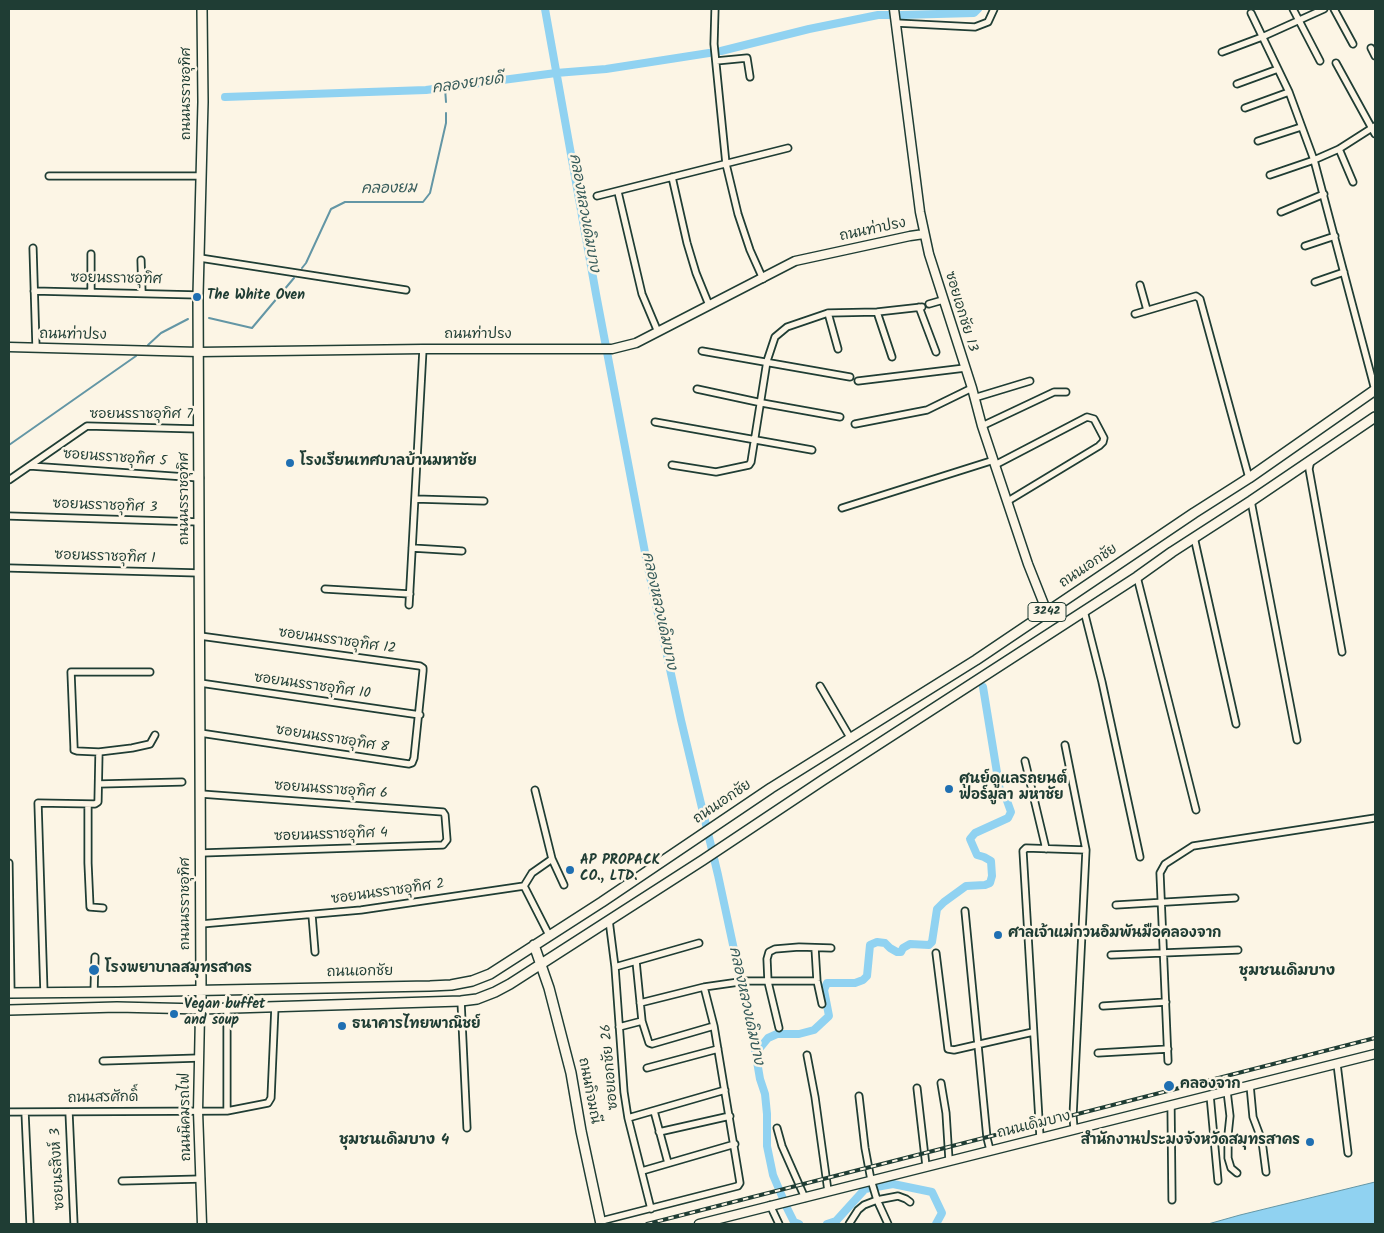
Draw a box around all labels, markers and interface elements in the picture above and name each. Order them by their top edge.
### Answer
street label: ถนนนรราชอุทิศ [180,48,196,140]
water label: คลองยายดี [431,71,505,99]
water label: คลองหลวงเดิมบาง [564,152,602,274]
water label: คลองยม [361,181,417,199]
street label: ถนนท่าปรง [838,216,908,246]
street label: ซอยเอกชัย 13 [940,270,980,354]
street label: ซอยนรราชอุทิศ [70,271,162,289]
place label: The White Oven [207,289,305,305]
marker: The White Oven [191,291,203,303]
street label: ถนนท่าปรง [39,327,107,345]
street label: ถนนท่าปรง [444,328,512,344]
street label: ซอยนรราชอุทิศ 7 [89,408,193,424]
street label: ซอยนรราชอุทิศ 5 [62,447,168,471]
street label: ถนนนรราชอุทิศ [178,453,194,545]
place label: โรงเรียนเทศบาลบ้านมหาชัย [300,455,477,471]
marker: โรงเรียนเทศบาลบ้านมหาชัย [284,457,296,469]
street label: ซอยนรราชอุทิศ 3 [52,497,158,517]
street label: ถนนเอกชัย [1057,541,1121,593]
street label: ซอยนรราชอุทิศ 1 [54,548,156,568]
water label: คลองหลวงเดิมบาง [637,550,679,672]
road number: 3242 [1028,602,1066,622]
street label: ซอยนนรราชอุทิศ 12 [277,625,397,659]
street label: ซอยนนรราชอุทิศ 10 [253,671,371,703]
street label: ซอยนนรราชอุทิศ 8 [274,723,390,757]
place label: ศูนย์ดูแลรถยนต์ ฟอร์มูลา มหาชัย [959,773,1067,806]
street label: ถนนเอกชัย [691,777,755,829]
street label: ซอยนนรราชอุทิศ 6 [274,779,388,803]
marker: ศูนย์ดูแลรถยนต์ ฟอร์มูลา มหาชัย [943,783,955,795]
street label: ซอยนนรราชอุทิศ 4 [274,826,388,846]
place label: AP PROPACK CO., LTD. [580,854,660,886]
street label: ถนนนรราชอุทิศ [179,858,195,950]
marker: AP PROPACK CO., LTD. [564,864,576,876]
street label: ซอยนนรราชอุทิศ 2 [330,877,446,909]
place label: ศาลเจ้าแม่กวนอิมพันมือคลองจาก [1008,927,1221,943]
marker: ศาลเจ้าแม่กวนอิมพันมือคลองจาก [992,929,1004,941]
water label: คลองหลวงเดิมบาง [724,945,766,1067]
place label: โรงพยาบาลสมุทรสาคร [105,962,252,978]
marker: โรงพยาบาลสมุทรสาคร [87,963,101,977]
district label: ชุมชนเดิมบาง [1239,963,1335,981]
street label: ถนนเอกชัย [327,964,393,982]
place label: Vegan buffet and soup [184,998,265,1030]
marker: Vegan buffet and soup [168,1008,180,1020]
place label: ธนาคารไทยพาณิชย์ [352,1018,481,1034]
marker: ธนาคารไทยพาณิชย์ [336,1020,348,1032]
street label: ซอยเอกชัย 26 [599,1023,623,1111]
street label: ถนนกิจมณี [573,1057,603,1125]
street label: ถนนนิคมรถไฟ [178,1073,196,1161]
place label: คลองจาก [1180,1078,1240,1094]
marker: คลองจาก [1162,1079,1176,1093]
street label: ถนนสรศักดิ์ [67,1090,139,1108]
street label: ถนนเดิมบาง [996,1109,1072,1143]
street label: ซอยนรสิงห์ 3 [48,1127,70,1211]
district label: ชุมชนเดิมบาง 4 [339,1132,449,1150]
place label: สำนักงานประมงจังหวัดสมุทรสาคร [1081,1134,1300,1150]
marker: สำนักงานประมงจังหวัดสมุทรสาคร [1304,1136,1316,1148]

